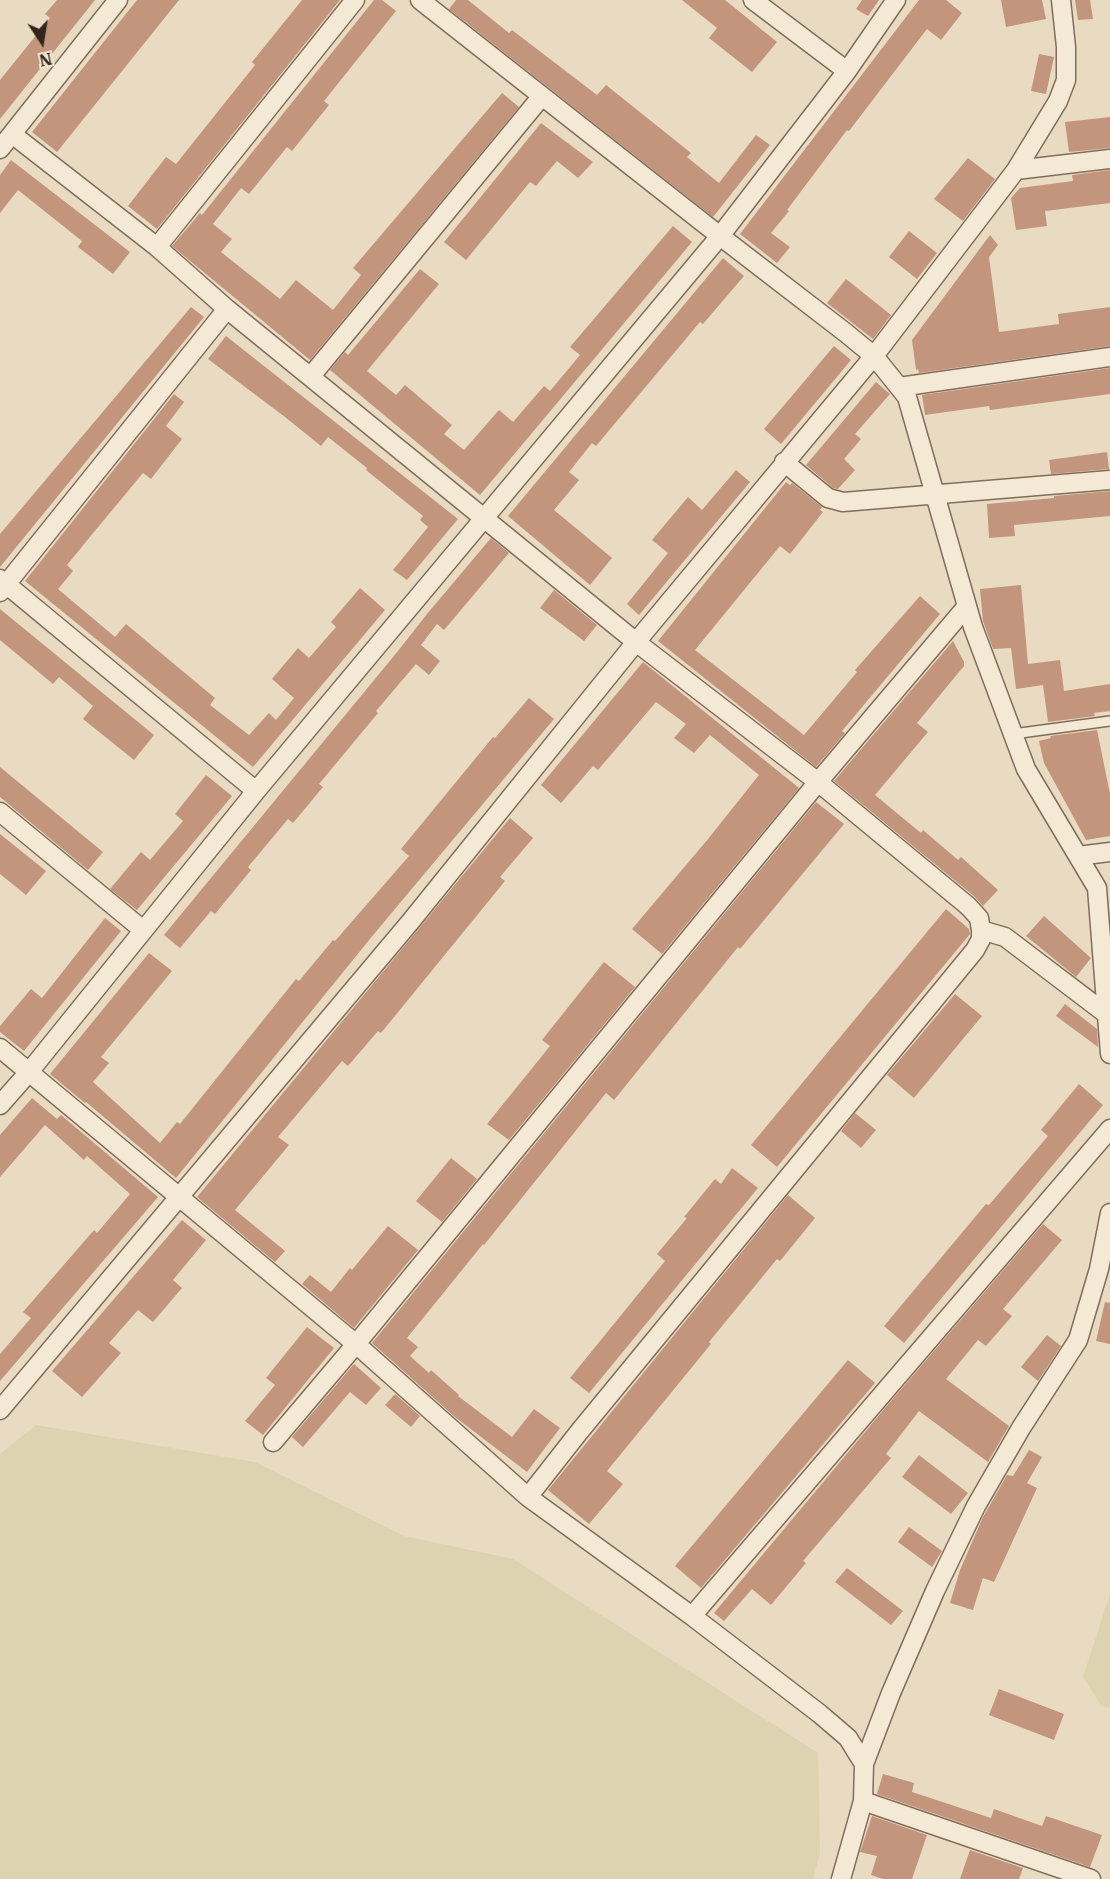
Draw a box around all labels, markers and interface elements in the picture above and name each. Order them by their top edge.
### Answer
north arrow [12,12,72,72]
text: N [37,49,54,71]

